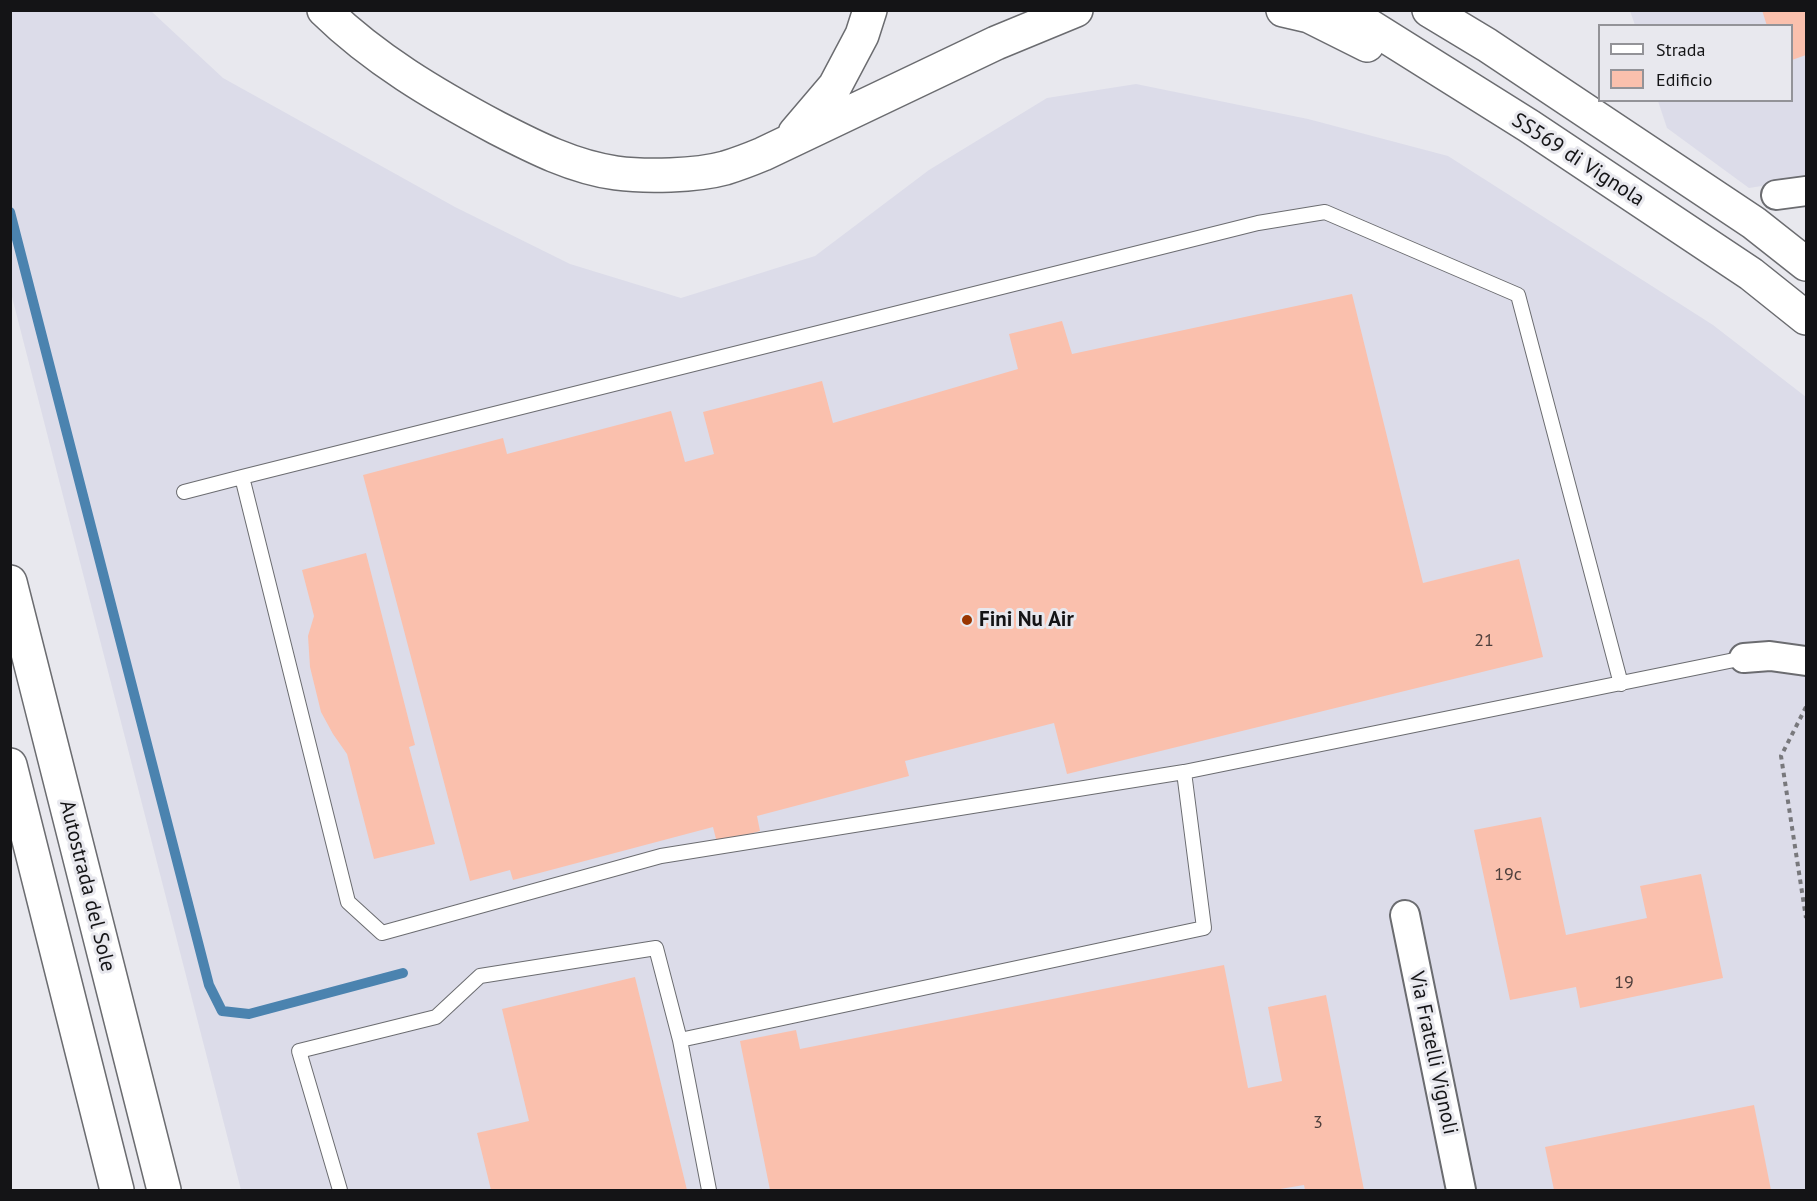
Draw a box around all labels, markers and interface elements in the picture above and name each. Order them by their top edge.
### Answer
legend [1598,24,1793,102]
text: Strada [1656,38,1705,61]
text: Edificio [1656,68,1712,91]
street label: SS569 di Vignola [1507,108,1649,212]
place label: Fini Nu Air [979,607,1074,633]
marker: Fini Nu Air [960,613,974,627]
house number: 21 [1474,630,1494,652]
street label: Autostrada del Sole [54,798,120,974]
house number: 19c [1494,864,1522,886]
street label: Via Fratelli Vignoli [1403,969,1463,1137]
house number: 19 [1614,972,1634,994]
house number: 3 [1313,1112,1323,1134]

